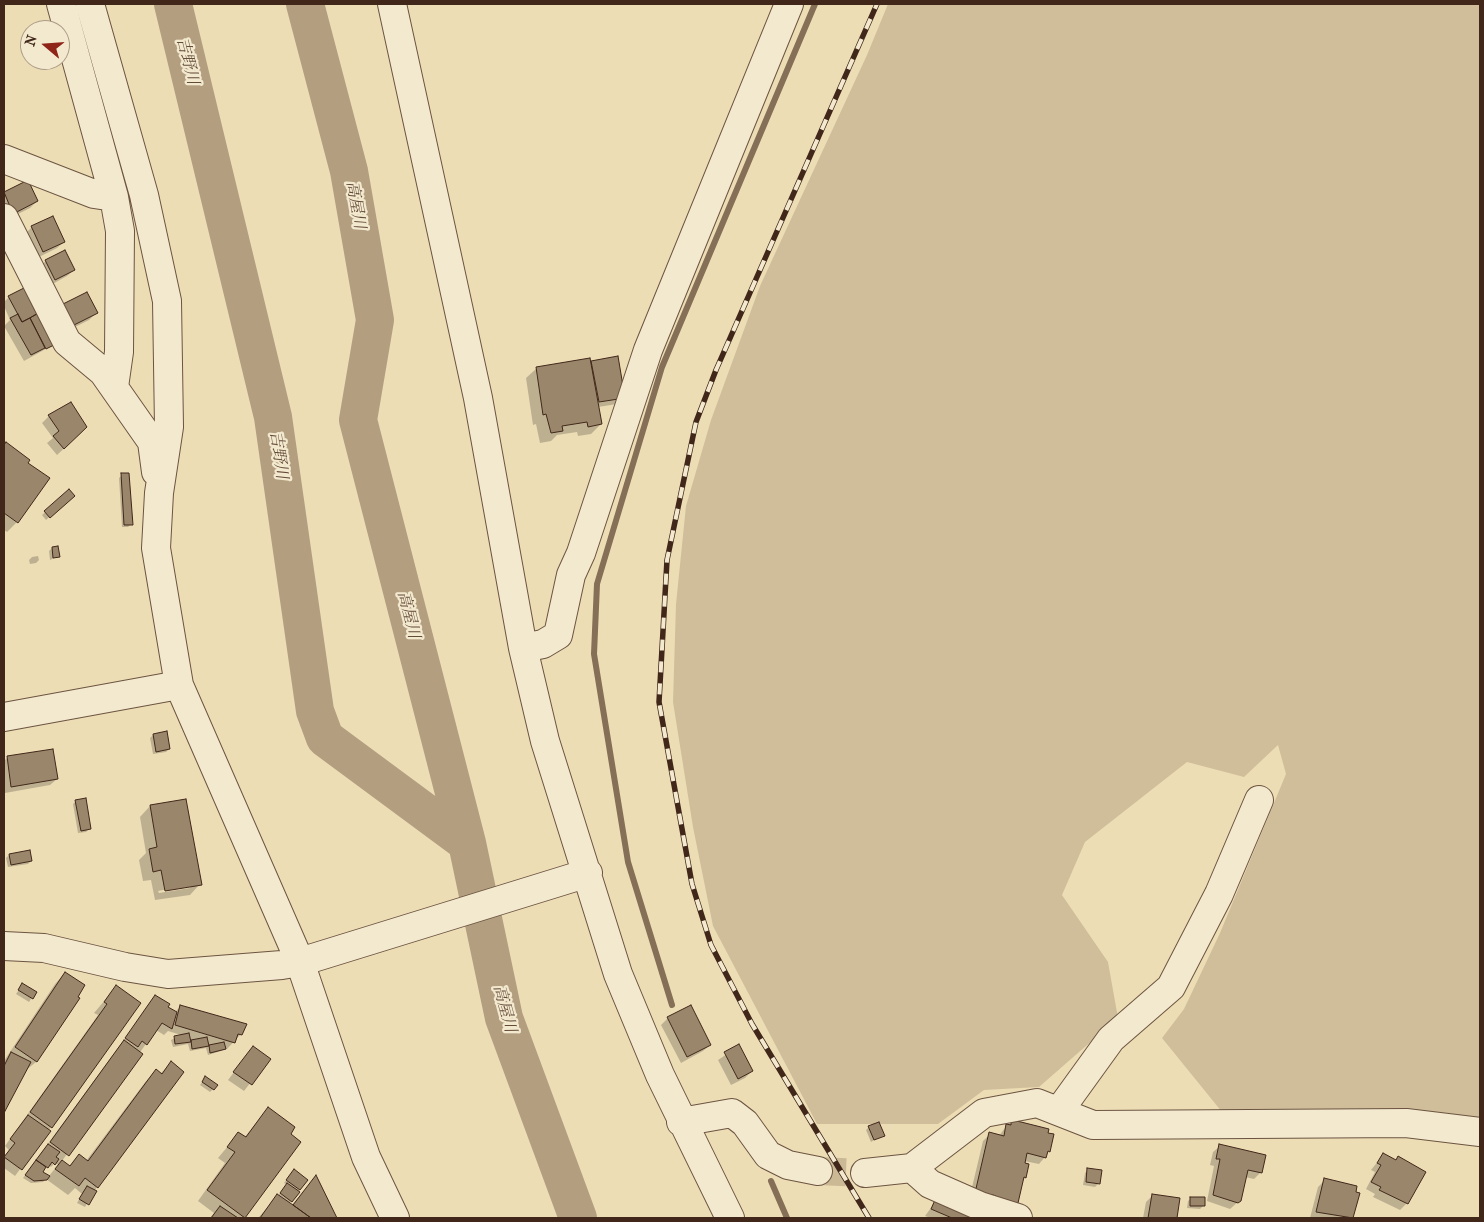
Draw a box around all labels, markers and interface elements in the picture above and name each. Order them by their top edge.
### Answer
north arrow [20,20,70,70]
text: N [21,33,41,48]
water label: 吉野川 [172,35,202,87]
water label: 高屋川 [341,180,369,230]
water label: 吉野川 [265,430,291,480]
water label: 高屋川 [393,589,423,641]
water label: 高屋川 [489,983,519,1035]

